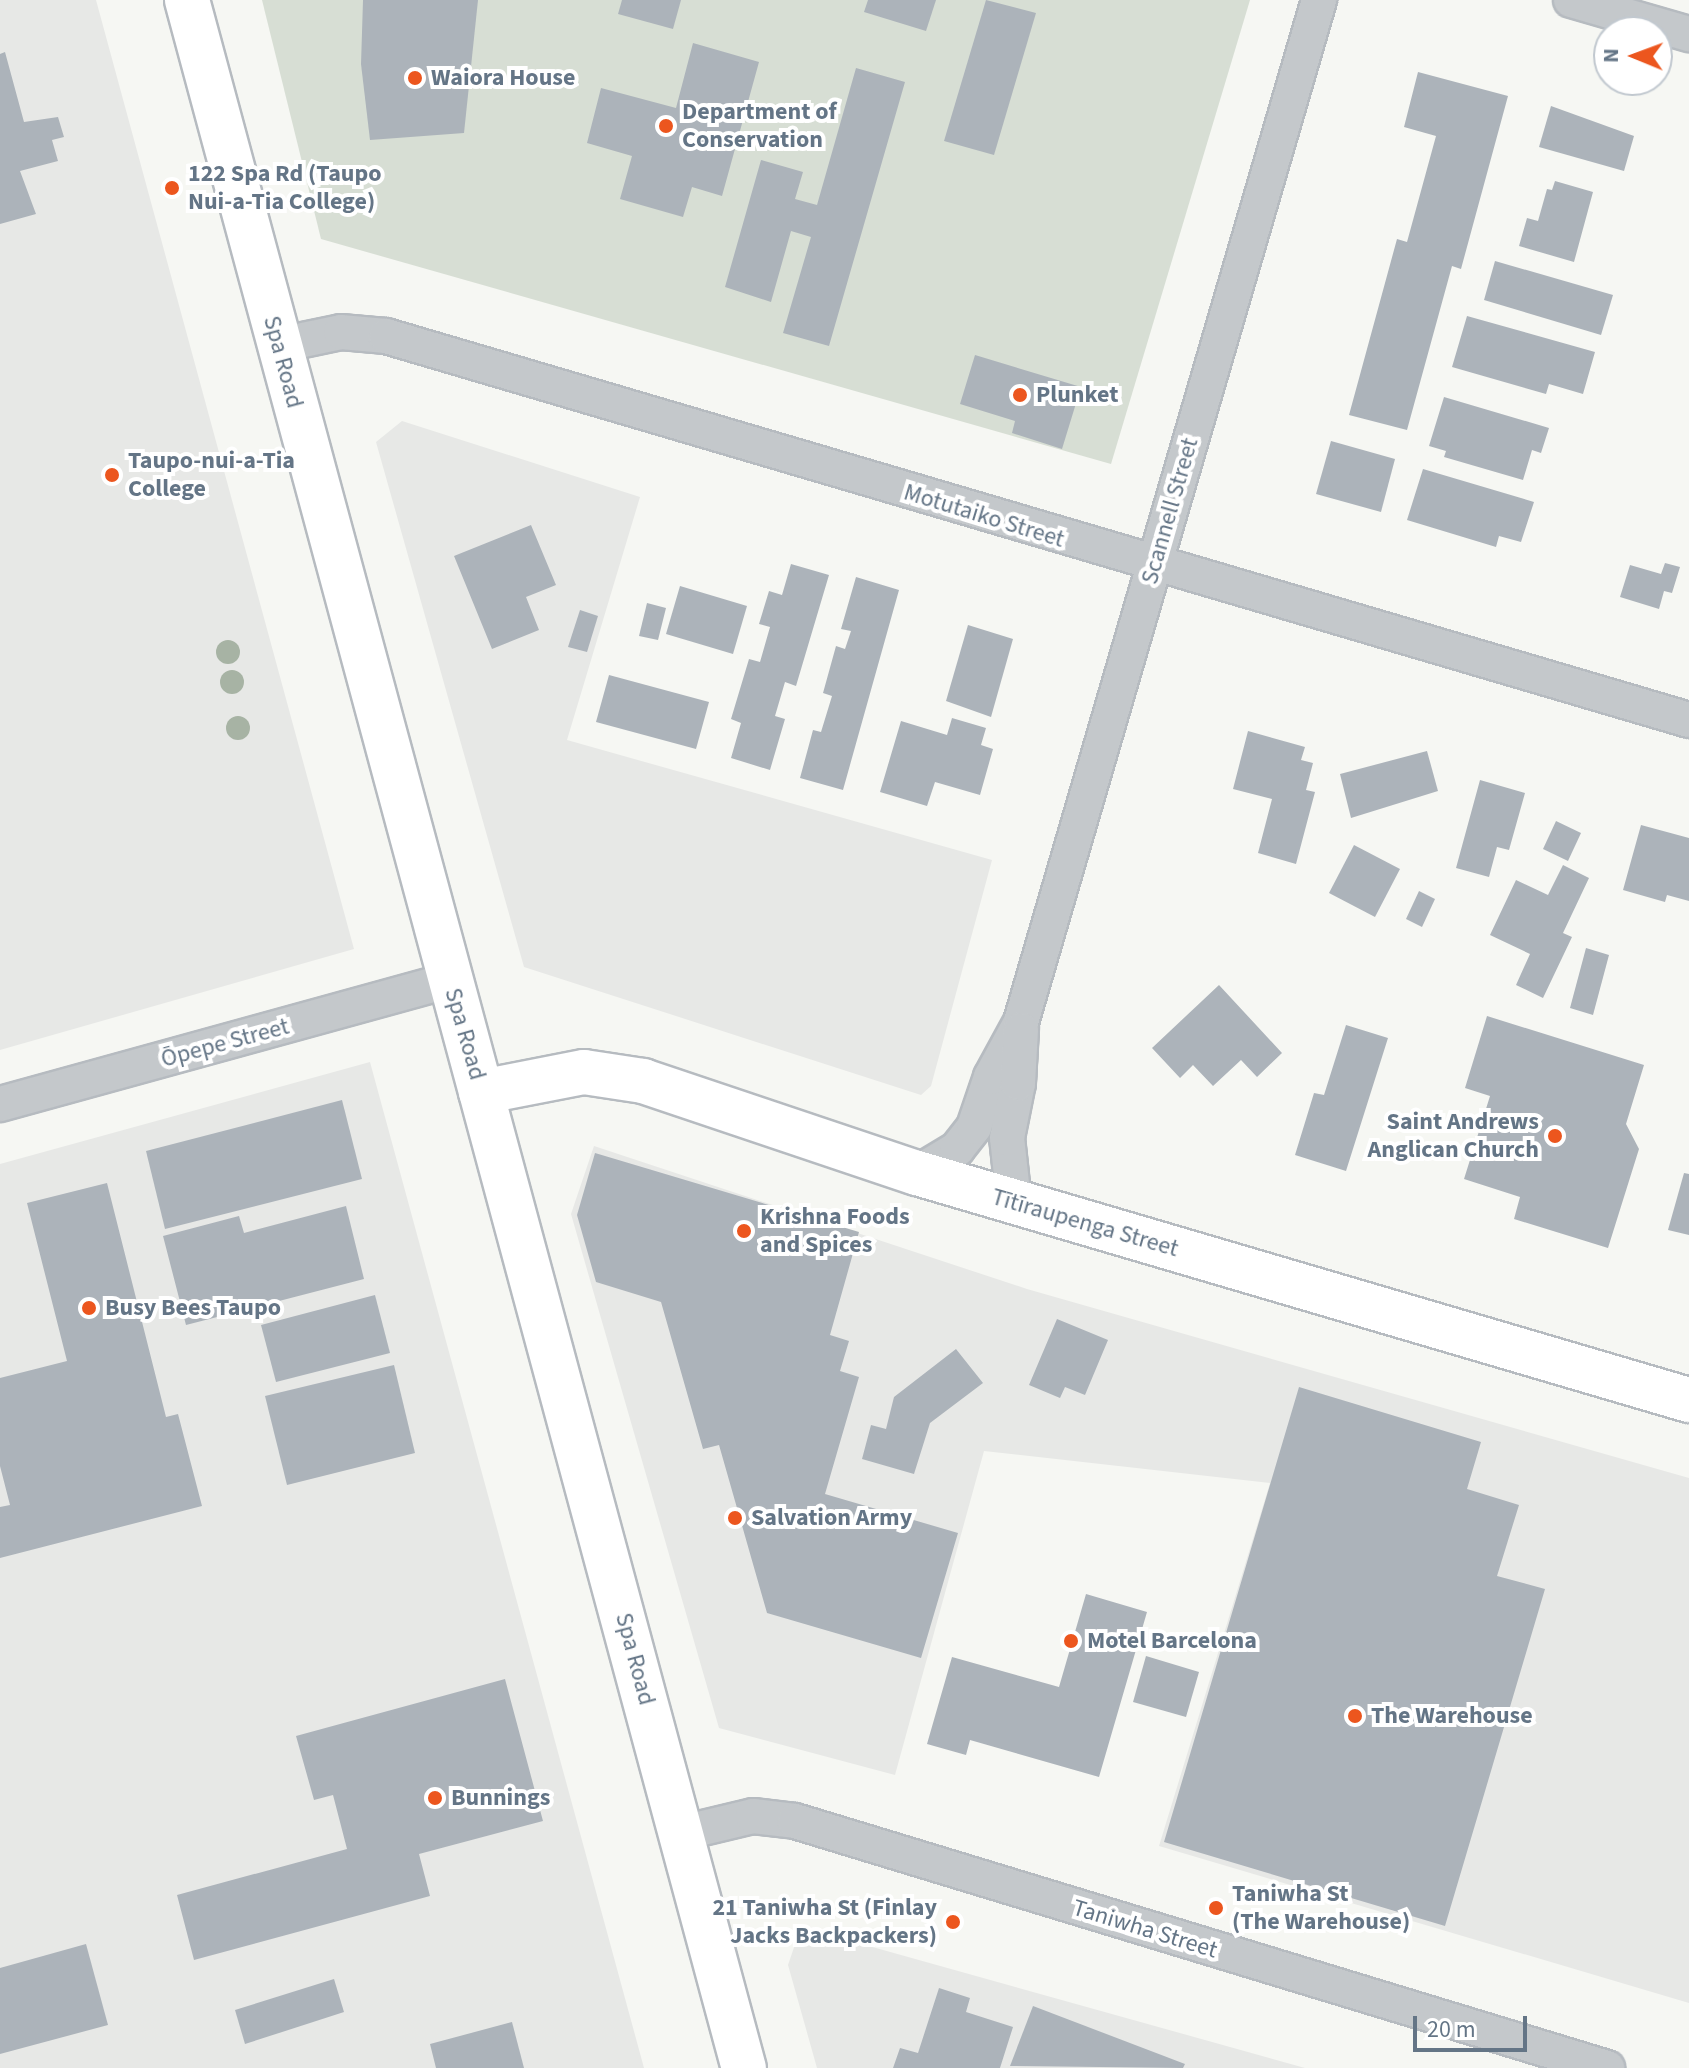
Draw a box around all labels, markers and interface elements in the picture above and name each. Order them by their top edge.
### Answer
north arrow [1593,16,1673,96]
text: N [1595,48,1627,63]
place label: Waiora House [431,64,575,92]
marker: Waiora House [406,69,424,87]
place label: Department of Conservation [682,98,837,154]
marker: Department of Conservation [657,117,675,135]
place label: 122 Spa Rd (Taupo Nui-a-Tia College) [188,160,382,216]
marker: 122 Spa Rd (Taupo Nui-a-Tia College) [163,179,181,197]
street label: Spa Road [257,313,309,411]
place label: Plunket [1036,381,1118,409]
marker: Plunket [1011,386,1029,404]
street label: Scannell Street [1135,434,1205,588]
place label: Taupo-nui-a-Tia College [128,447,295,503]
marker: Taupo-nui-a-Tia College [103,466,121,484]
street label: Motutaiko Street [900,478,1068,554]
street label: Spa Road [438,985,492,1083]
street label: Ōpepe Street [158,1012,292,1074]
place label: Saint Andrews Anglican Church [1367,1108,1539,1164]
marker: Saint Andrews Anglican Church [1546,1127,1564,1145]
street label: Tītīraupenga Street [988,1183,1182,1263]
place label: Krishna Foods and Spices [760,1203,910,1259]
marker: Krishna Foods and Spices [735,1222,753,1240]
place label: Busy Bees Taupo [105,1294,281,1322]
marker: Busy Bees Taupo [80,1299,98,1317]
place label: Salvation Army [751,1504,912,1532]
marker: Salvation Army [726,1509,744,1527]
street label: Spa Road [609,1610,661,1708]
place label: Motel Barcelona [1087,1627,1257,1655]
marker: Motel Barcelona [1062,1632,1080,1650]
place label: The Warehouse [1371,1702,1533,1730]
marker: The Warehouse [1346,1707,1364,1725]
place label: Bunnings [451,1784,550,1812]
marker: Bunnings [426,1789,444,1807]
place label: Taniwha St (The Warehouse) [1232,1880,1410,1936]
street label: Taniwha Street [1069,1893,1221,1965]
place label: 21 Taniwha St (Finlay Jacks Backpackers) [712,1894,937,1950]
marker: Taniwha St (The Warehouse) [1207,1899,1225,1917]
marker: 21 Taniwha St (Finlay Jacks Backpackers) [944,1913,962,1931]
scale bar [1417,2000,1531,2050]
text: 20 m [1427,2012,1476,2047]

